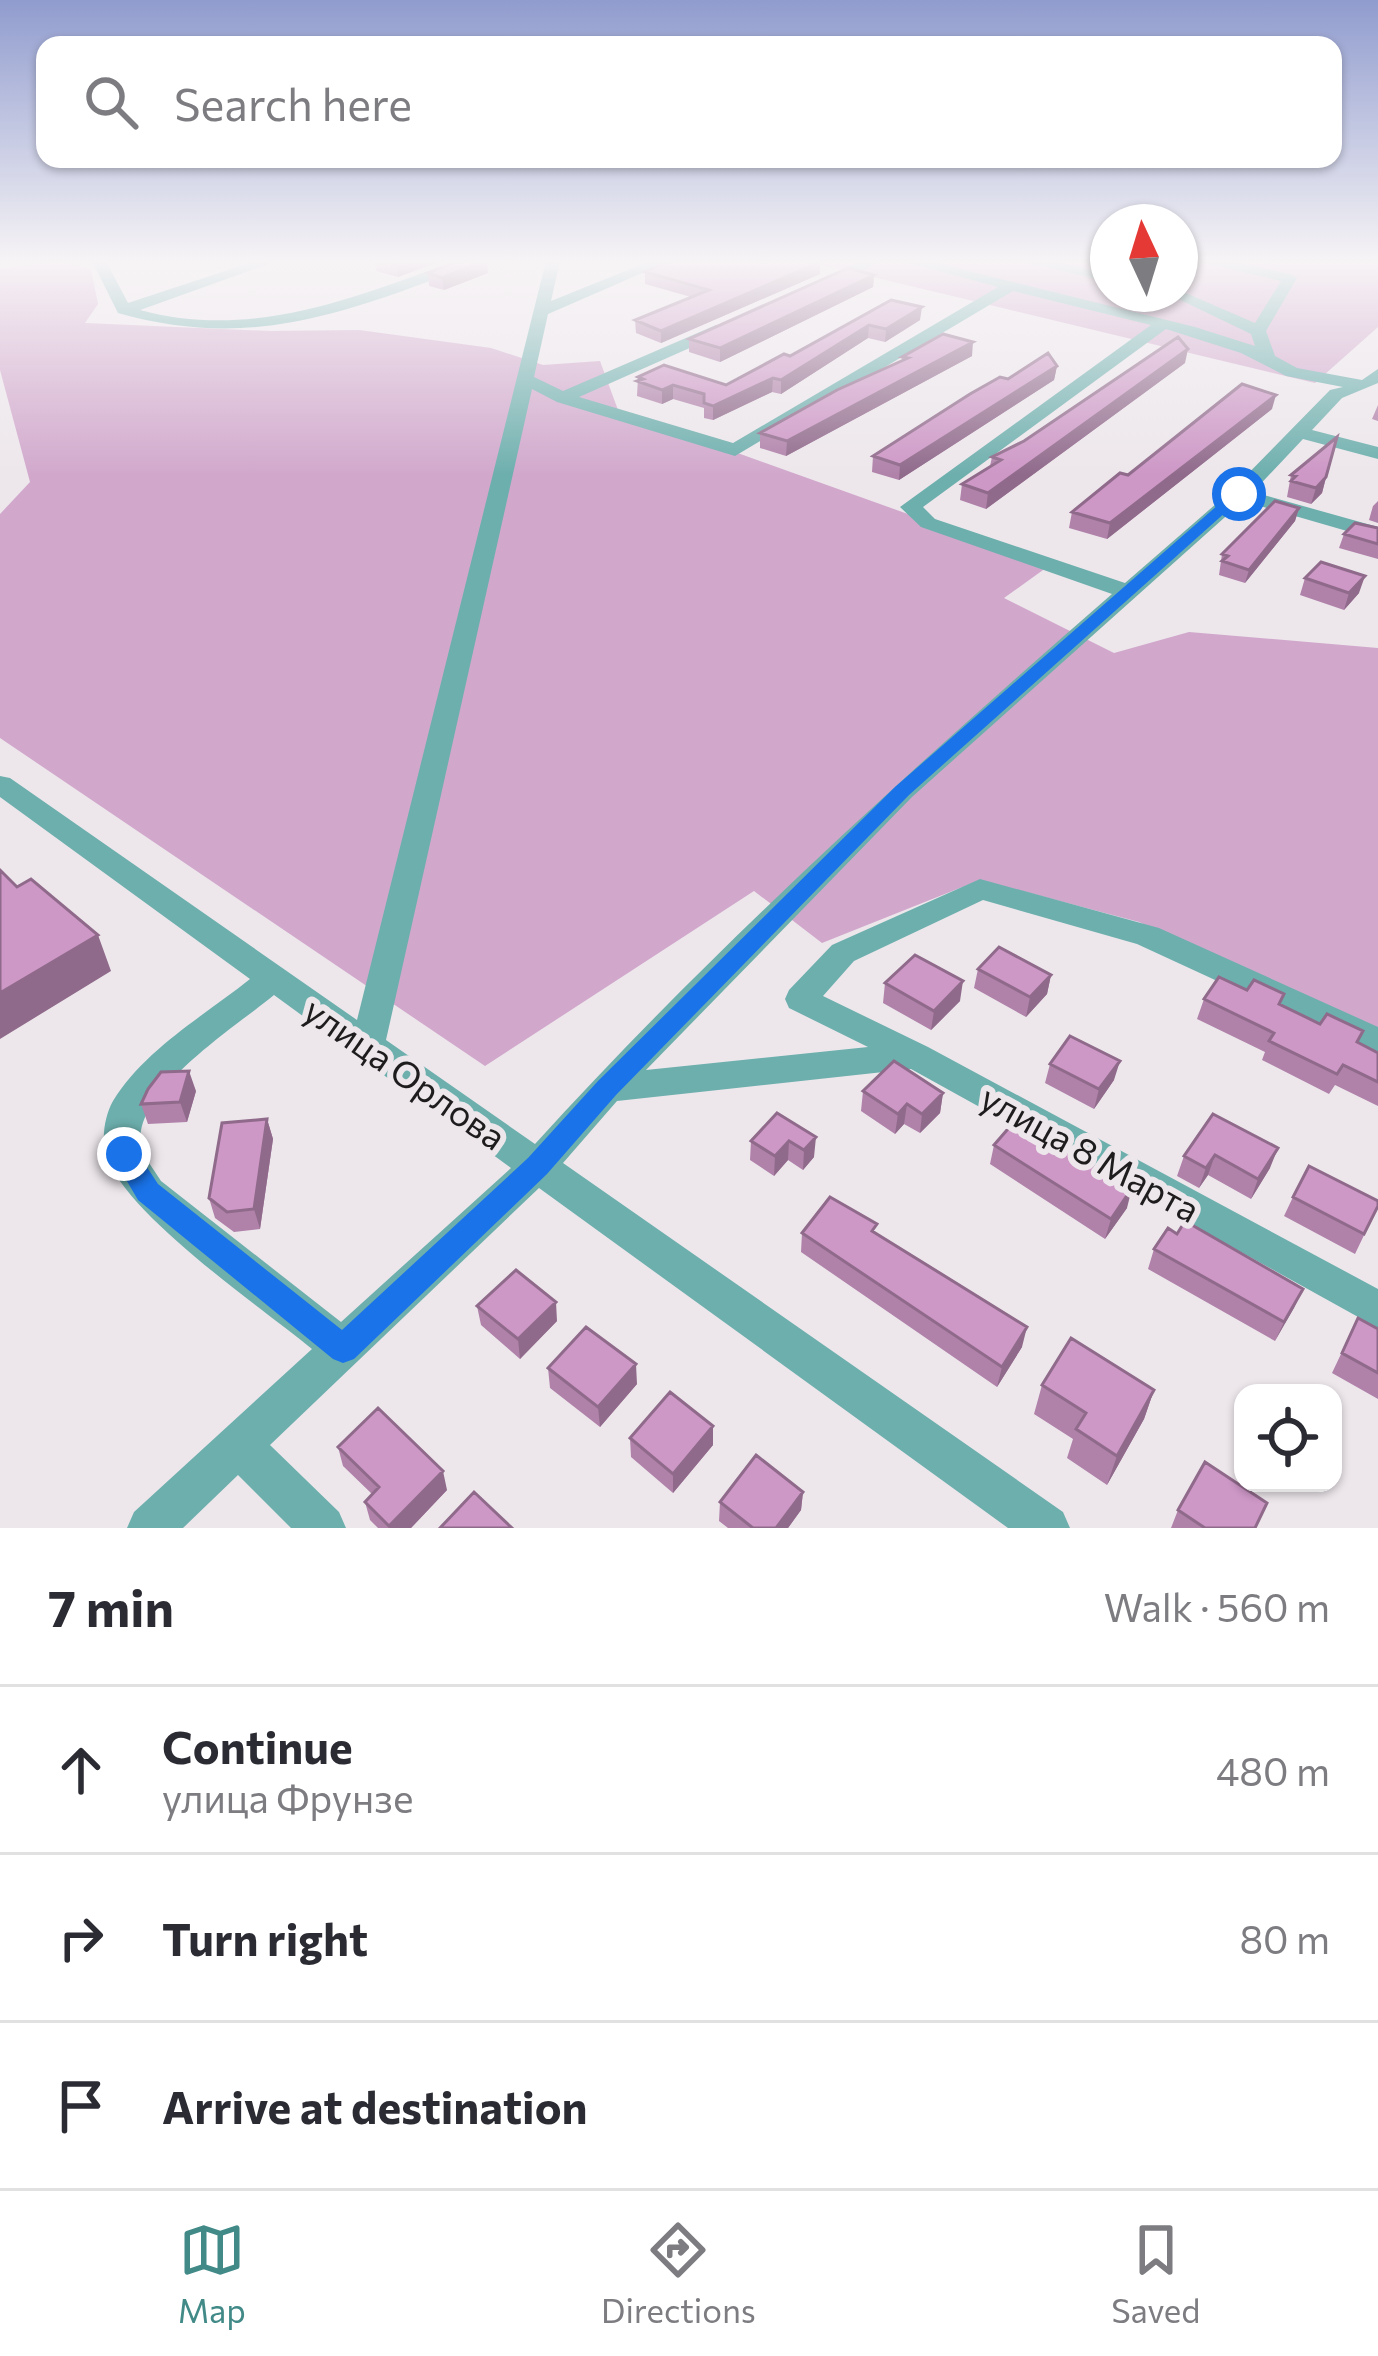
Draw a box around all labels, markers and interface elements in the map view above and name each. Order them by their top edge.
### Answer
search box [36,36,1342,168]
icon: search [78,69,144,135]
text: Search here [174,75,412,130]
north arrow [1090,204,1198,312]
route start [1212,467,1266,521]
street label: улица Орлова [297,986,515,1158]
street label: улица 8 Марта [974,1074,1208,1230]
route end [97,1127,151,1181]
map controls [1234,1384,1342,1492]
button: locate [1234,1384,1342,1492]
text: 7 min [48,1575,174,1638]
text: Walk · 560 m [1104,1582,1330,1630]
text: Continue [162,1718,353,1773]
icon: ahead [48,1737,114,1803]
text: 480 m [1216,1746,1330,1794]
text: улица Фрунзе [162,1773,414,1821]
icon: right [48,1905,114,1971]
text: Turn right [162,1910,368,1965]
text: 80 m [1239,1914,1330,1962]
icon: arrive [48,2073,114,2139]
text: Arrive at destination [162,2078,588,2133]
tab: Map [178,2217,246,2330]
tab: Directions [601,2217,756,2330]
tab: Saved [1111,2217,1200,2330]

